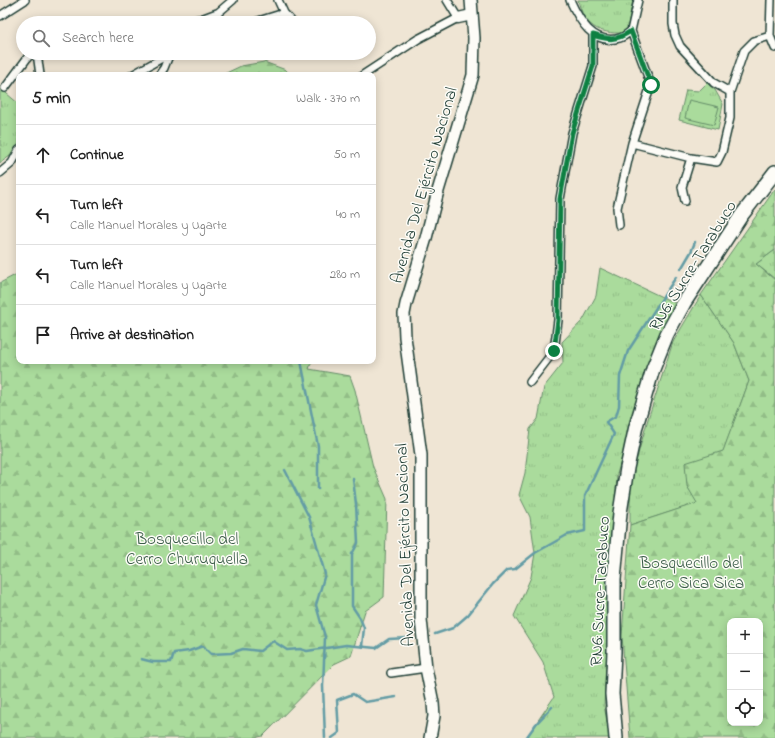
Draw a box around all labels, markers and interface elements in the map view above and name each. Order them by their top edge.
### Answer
search box [16,16,376,60]
icon: search [30,27,52,49]
text: Search here [62,27,134,49]
route start [642,76,660,94]
street label: Avenida Del Ejército Nacional [384,84,465,287]
text: 5 min [32,86,71,111]
text: Walk · 370 m [296,89,360,108]
icon: ahead [32,144,54,166]
text: Continue [70,144,124,166]
text: 50 m [334,145,360,164]
text: Turn left [70,194,123,216]
street label: RN6: Sucre-Tarabuco [643,195,744,336]
icon: left [32,204,54,226]
text: 40 m [336,205,360,224]
text: Calle Manuel Morales y Ugarte [70,216,227,235]
text: Turn left [70,254,123,276]
icon: left [32,264,54,286]
text: 280 m [330,265,360,284]
text: Calle Manuel Morales y Ugarte [70,276,227,295]
icon: arrive [32,324,54,346]
text: Arrive at destination [70,324,194,346]
route end [545,342,563,360]
street label: Avenida Del Ejército Nacional [389,443,422,647]
street label: RN6: Sucre-Tarabuco [584,515,617,667]
park label: Bosquecillo del Cerro Churuquella [126,527,248,572]
park label: Bosquecillo del Cerro Sica Sica [638,551,744,596]
map controls [727,618,763,726]
button: + [727,618,763,654]
button: − [727,654,763,690]
button: locate [727,690,763,726]

